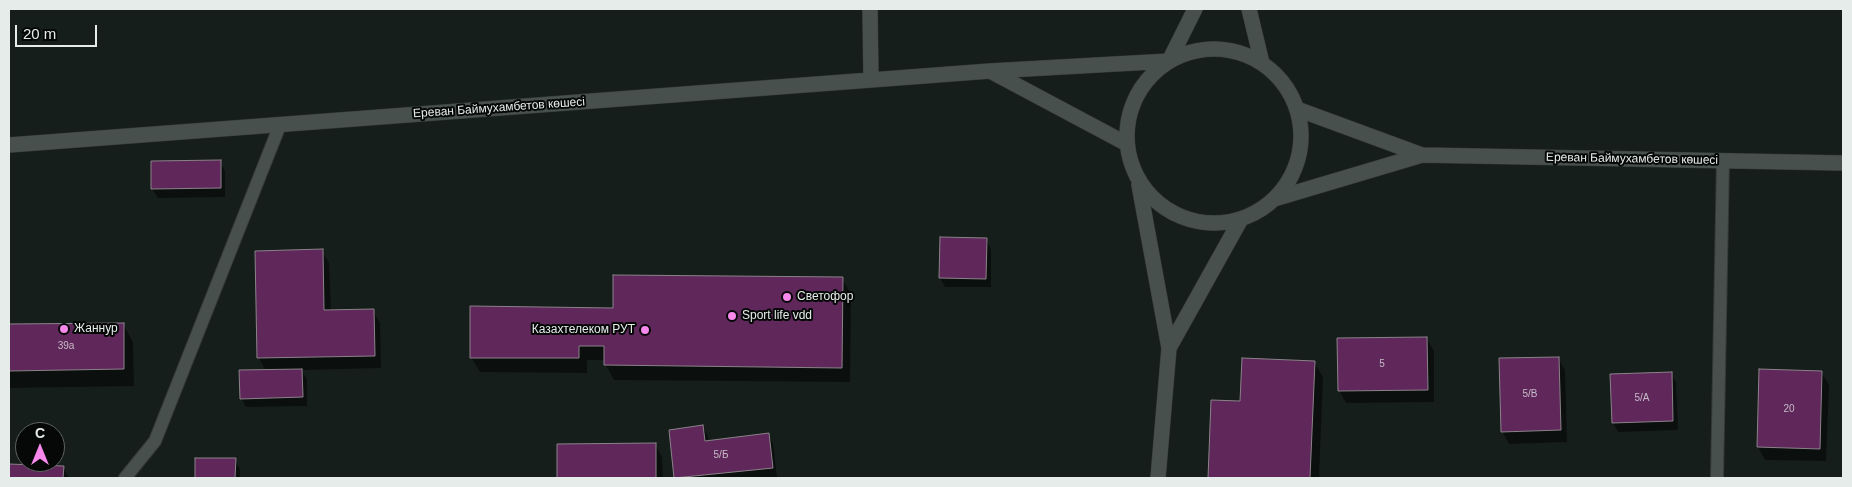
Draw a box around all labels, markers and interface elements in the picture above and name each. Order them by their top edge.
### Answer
scale bar [18,15,100,47]
text: 20 m [23,25,56,42]
street label: Ереван Баймухамбетов көшесі [413,95,585,121]
street label: Ереван Баймухамбетов көшесі [1546,150,1718,168]
place label: Светофор [797,290,853,304]
marker: Светофор [781,291,793,303]
place label: Sport life vdd [742,309,812,323]
marker: Sport life vdd [726,310,738,322]
place label: Жаннур [74,322,118,336]
marker: Жаннур [58,323,70,335]
place label: Казахтелеком РУТ [532,323,635,337]
marker: Казахтелеком РУТ [639,324,651,336]
house number: 39а [58,340,74,352]
house number: 5 [1379,358,1385,370]
house number: 5/В [1522,388,1538,400]
house number: 5/А [1634,392,1650,404]
house number: 20 [1783,403,1795,415]
north arrow [15,422,65,472]
text: С [35,425,45,441]
house number: 5/Б [714,449,728,461]

